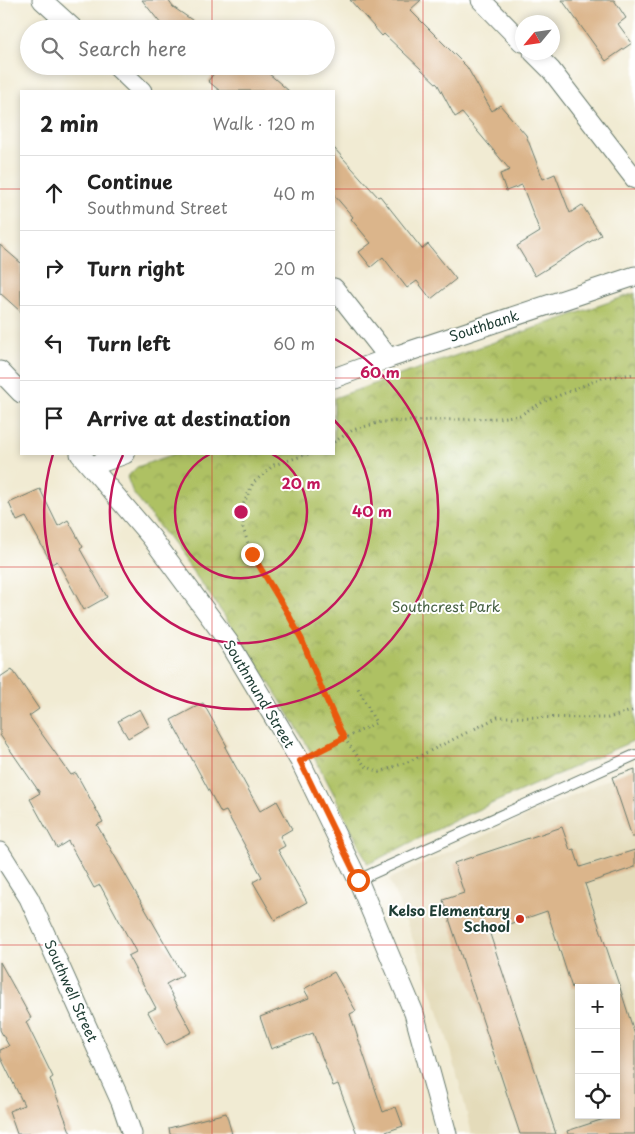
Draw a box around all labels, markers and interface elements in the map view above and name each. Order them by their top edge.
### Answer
north arrow [515,15,560,60]
search box [20,20,335,75]
icon: search [38,34,66,62]
text: Search here [78,34,187,62]
text: 2 min [40,107,99,139]
text: Walk · 120 m [213,111,315,135]
text: Continue [87,167,173,195]
icon: ahead [40,179,68,207]
text: 40 m [273,181,315,205]
text: Southmund Street [87,195,228,219]
icon: right [40,254,68,282]
text: Turn right [87,254,185,282]
text: 20 m [274,256,315,280]
street label: Southbank [446,304,522,347]
icon: left [40,329,68,357]
text: Turn left [87,329,171,357]
text: 60 m [273,331,315,355]
text: 60 m [360,360,400,383]
icon: arrive [40,404,68,432]
text: Arrive at destination [87,404,291,432]
text: 20 m [282,471,320,494]
text: 40 m [352,499,392,522]
centre of rings [232,503,250,521]
route end [241,543,264,566]
park label: Southcrest Park [392,596,501,617]
street label: Southmund Street [219,636,300,752]
route start [347,869,370,892]
place label: Kelso Elementary School [388,900,510,937]
marker: Kelso Elementary School [514,913,526,925]
street label: Southwell Street [39,936,104,1046]
map controls [575,984,620,1119]
button: + [575,984,620,1029]
button: − [575,1029,620,1074]
button: locate [575,1074,620,1119]

